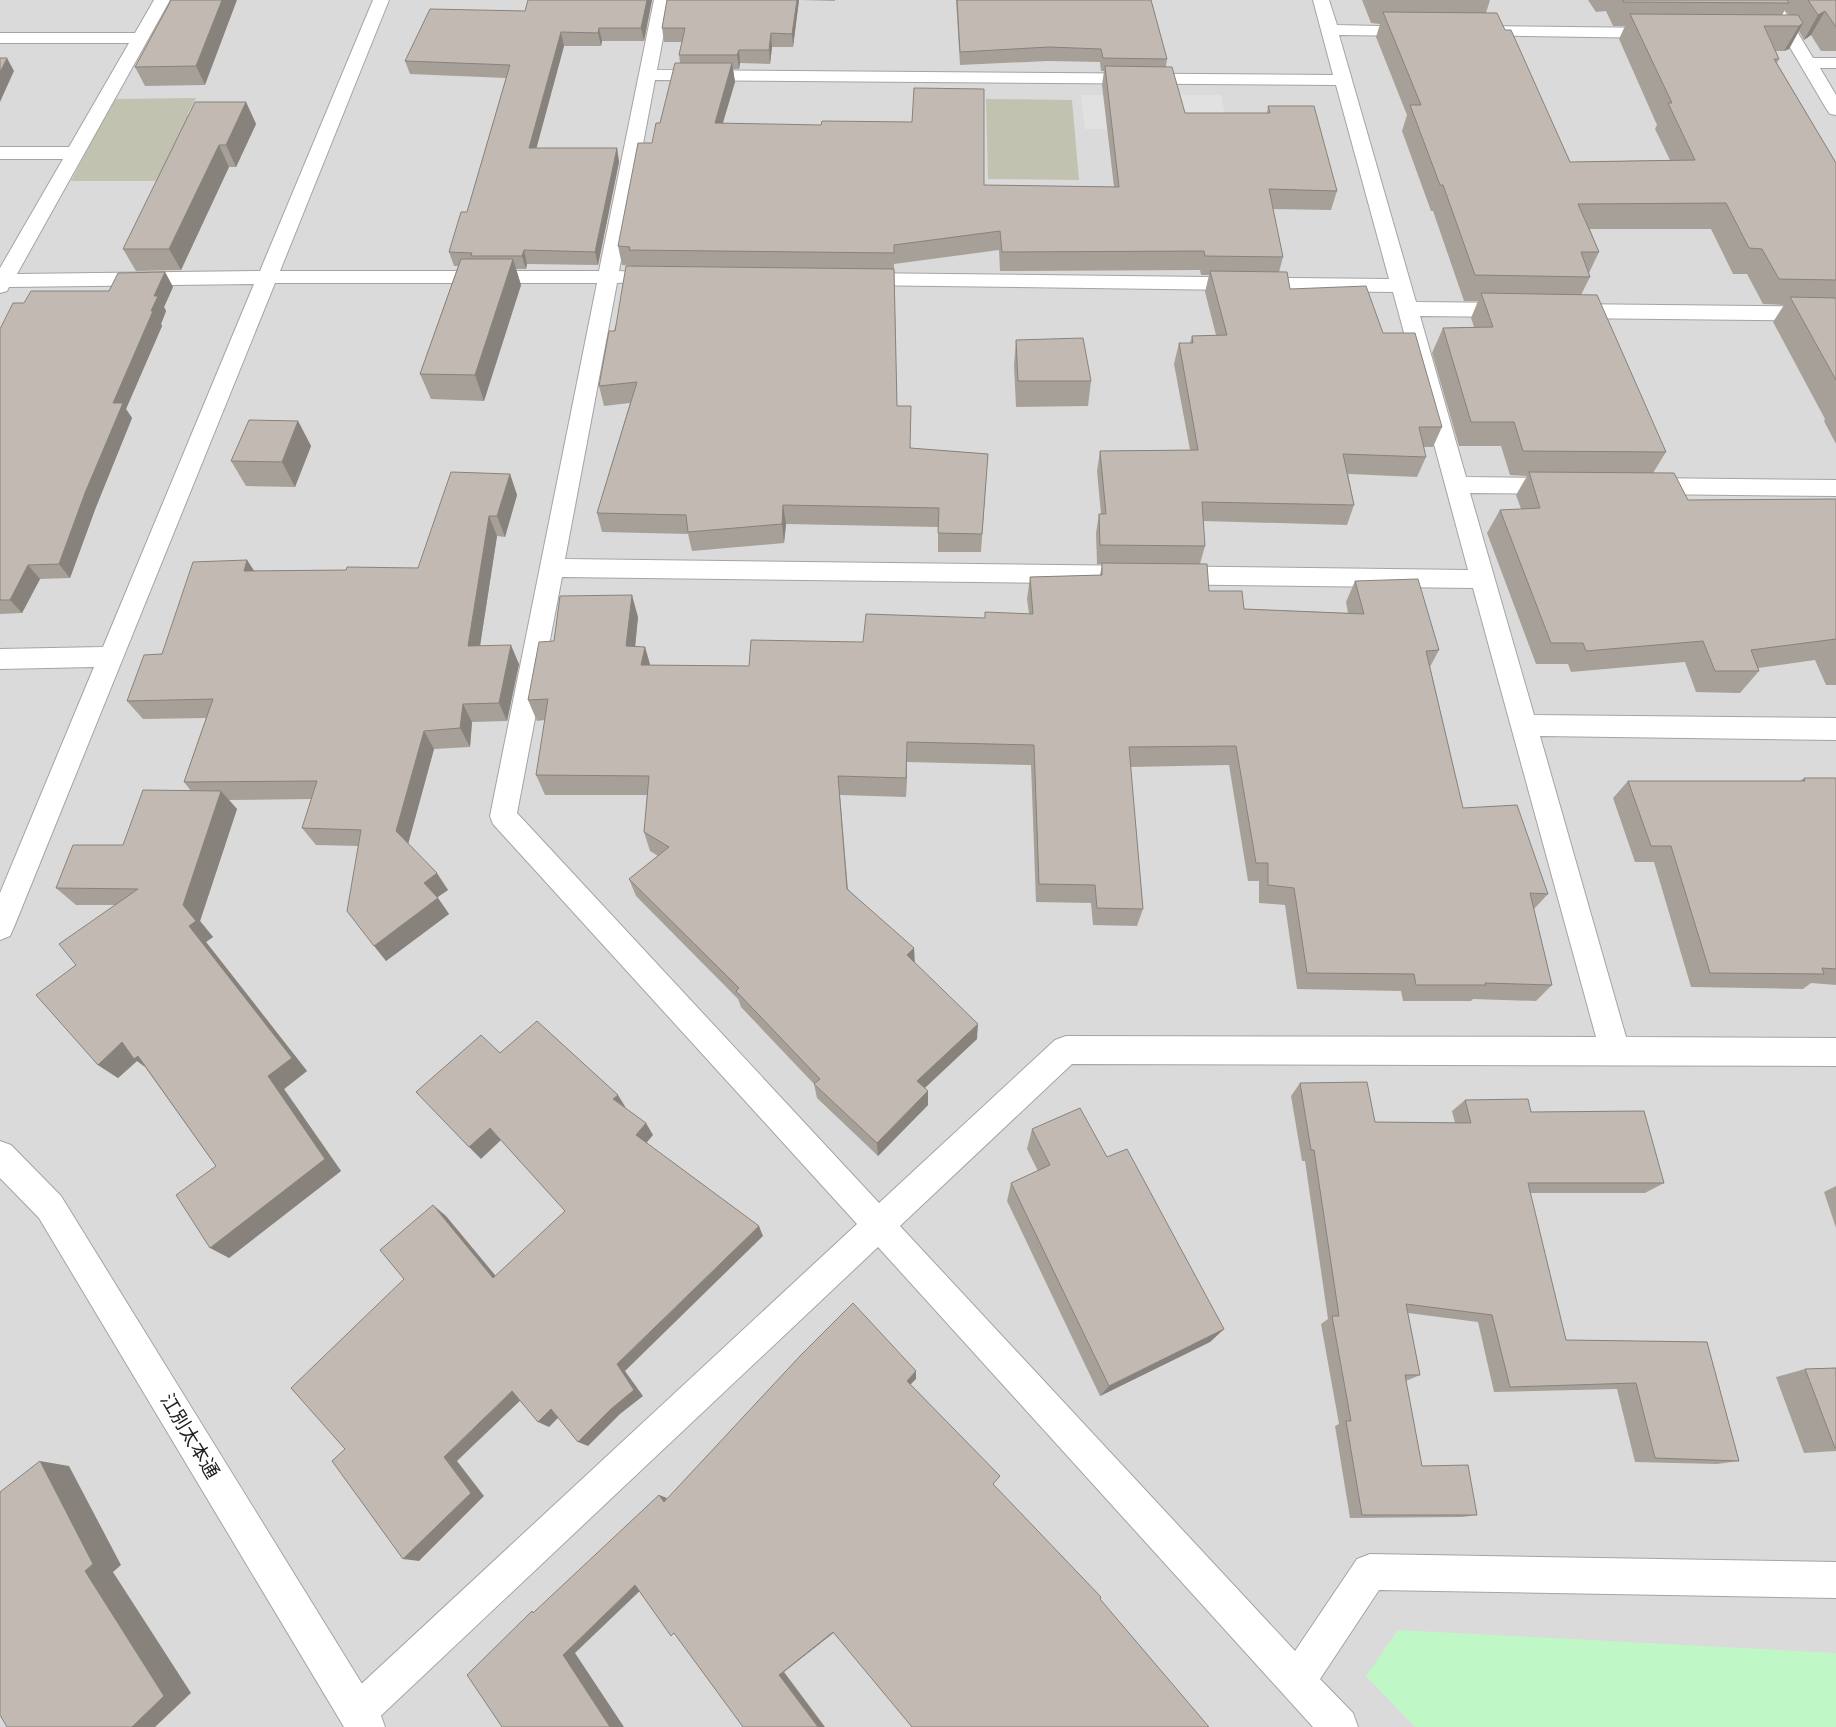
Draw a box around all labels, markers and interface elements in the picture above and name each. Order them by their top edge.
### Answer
street label: 江別太本通 [156,1389,224,1483]

